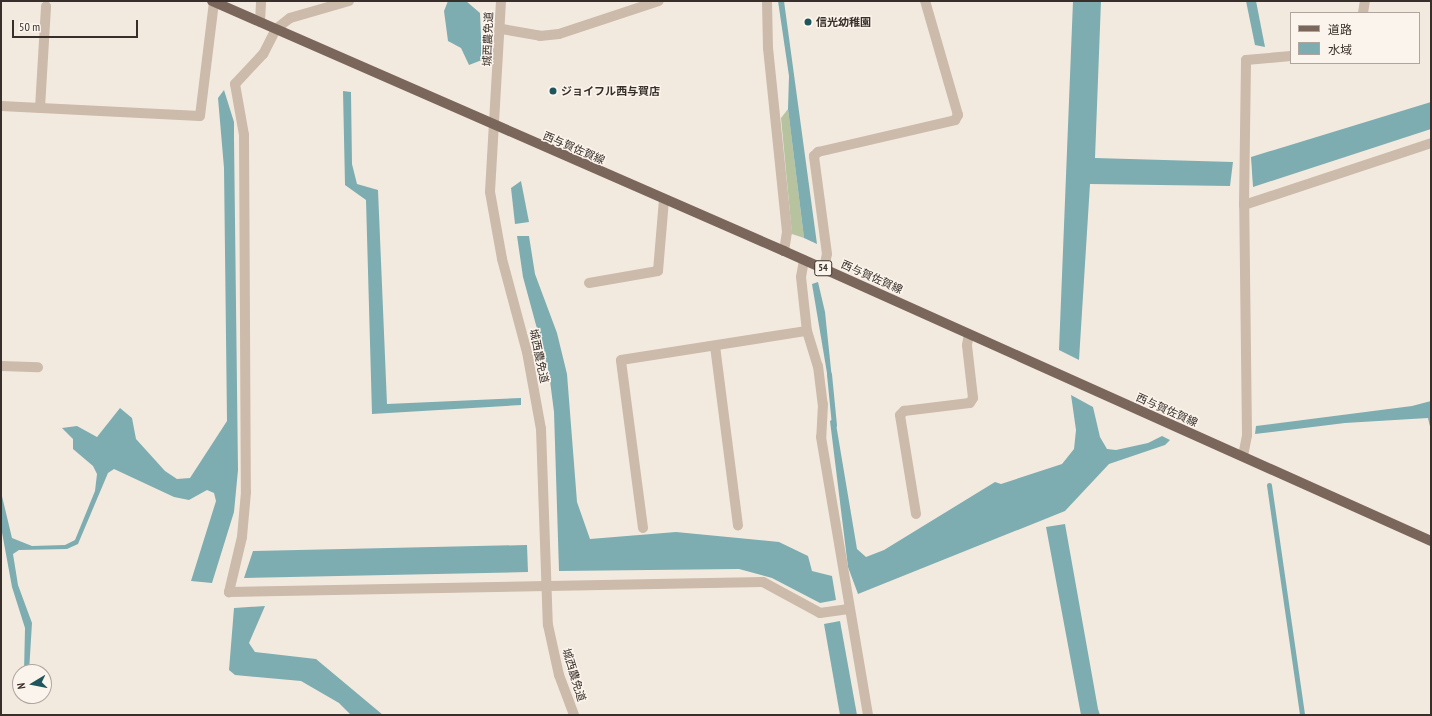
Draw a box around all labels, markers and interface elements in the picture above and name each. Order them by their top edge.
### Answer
street label: 城西農免道 [480,11,496,67]
scale bar [14,12,140,38]
legend [1290,12,1420,64]
place label: 信光幼稚園 [816,15,871,29]
marker: 信光幼稚園 [803,17,813,27]
text: 50 m [19,19,40,34]
text: 道路 [1328,22,1352,37]
text: 水域 [1328,42,1352,57]
place label: ジョイフル西与賀店 [561,84,660,98]
marker: ジョイフル西与賀店 [548,86,558,96]
street label: 西与賀佐賀線 [541,129,607,167]
street label: 西与賀佐賀線 [839,258,905,296]
road number: 54 [814,260,832,276]
street label: 城西農免道 [527,328,551,384]
street label: 西与賀佐賀線 [1134,391,1200,429]
street label: 城西農免道 [560,647,588,703]
north arrow [12,664,52,704]
text: N [14,682,29,690]

